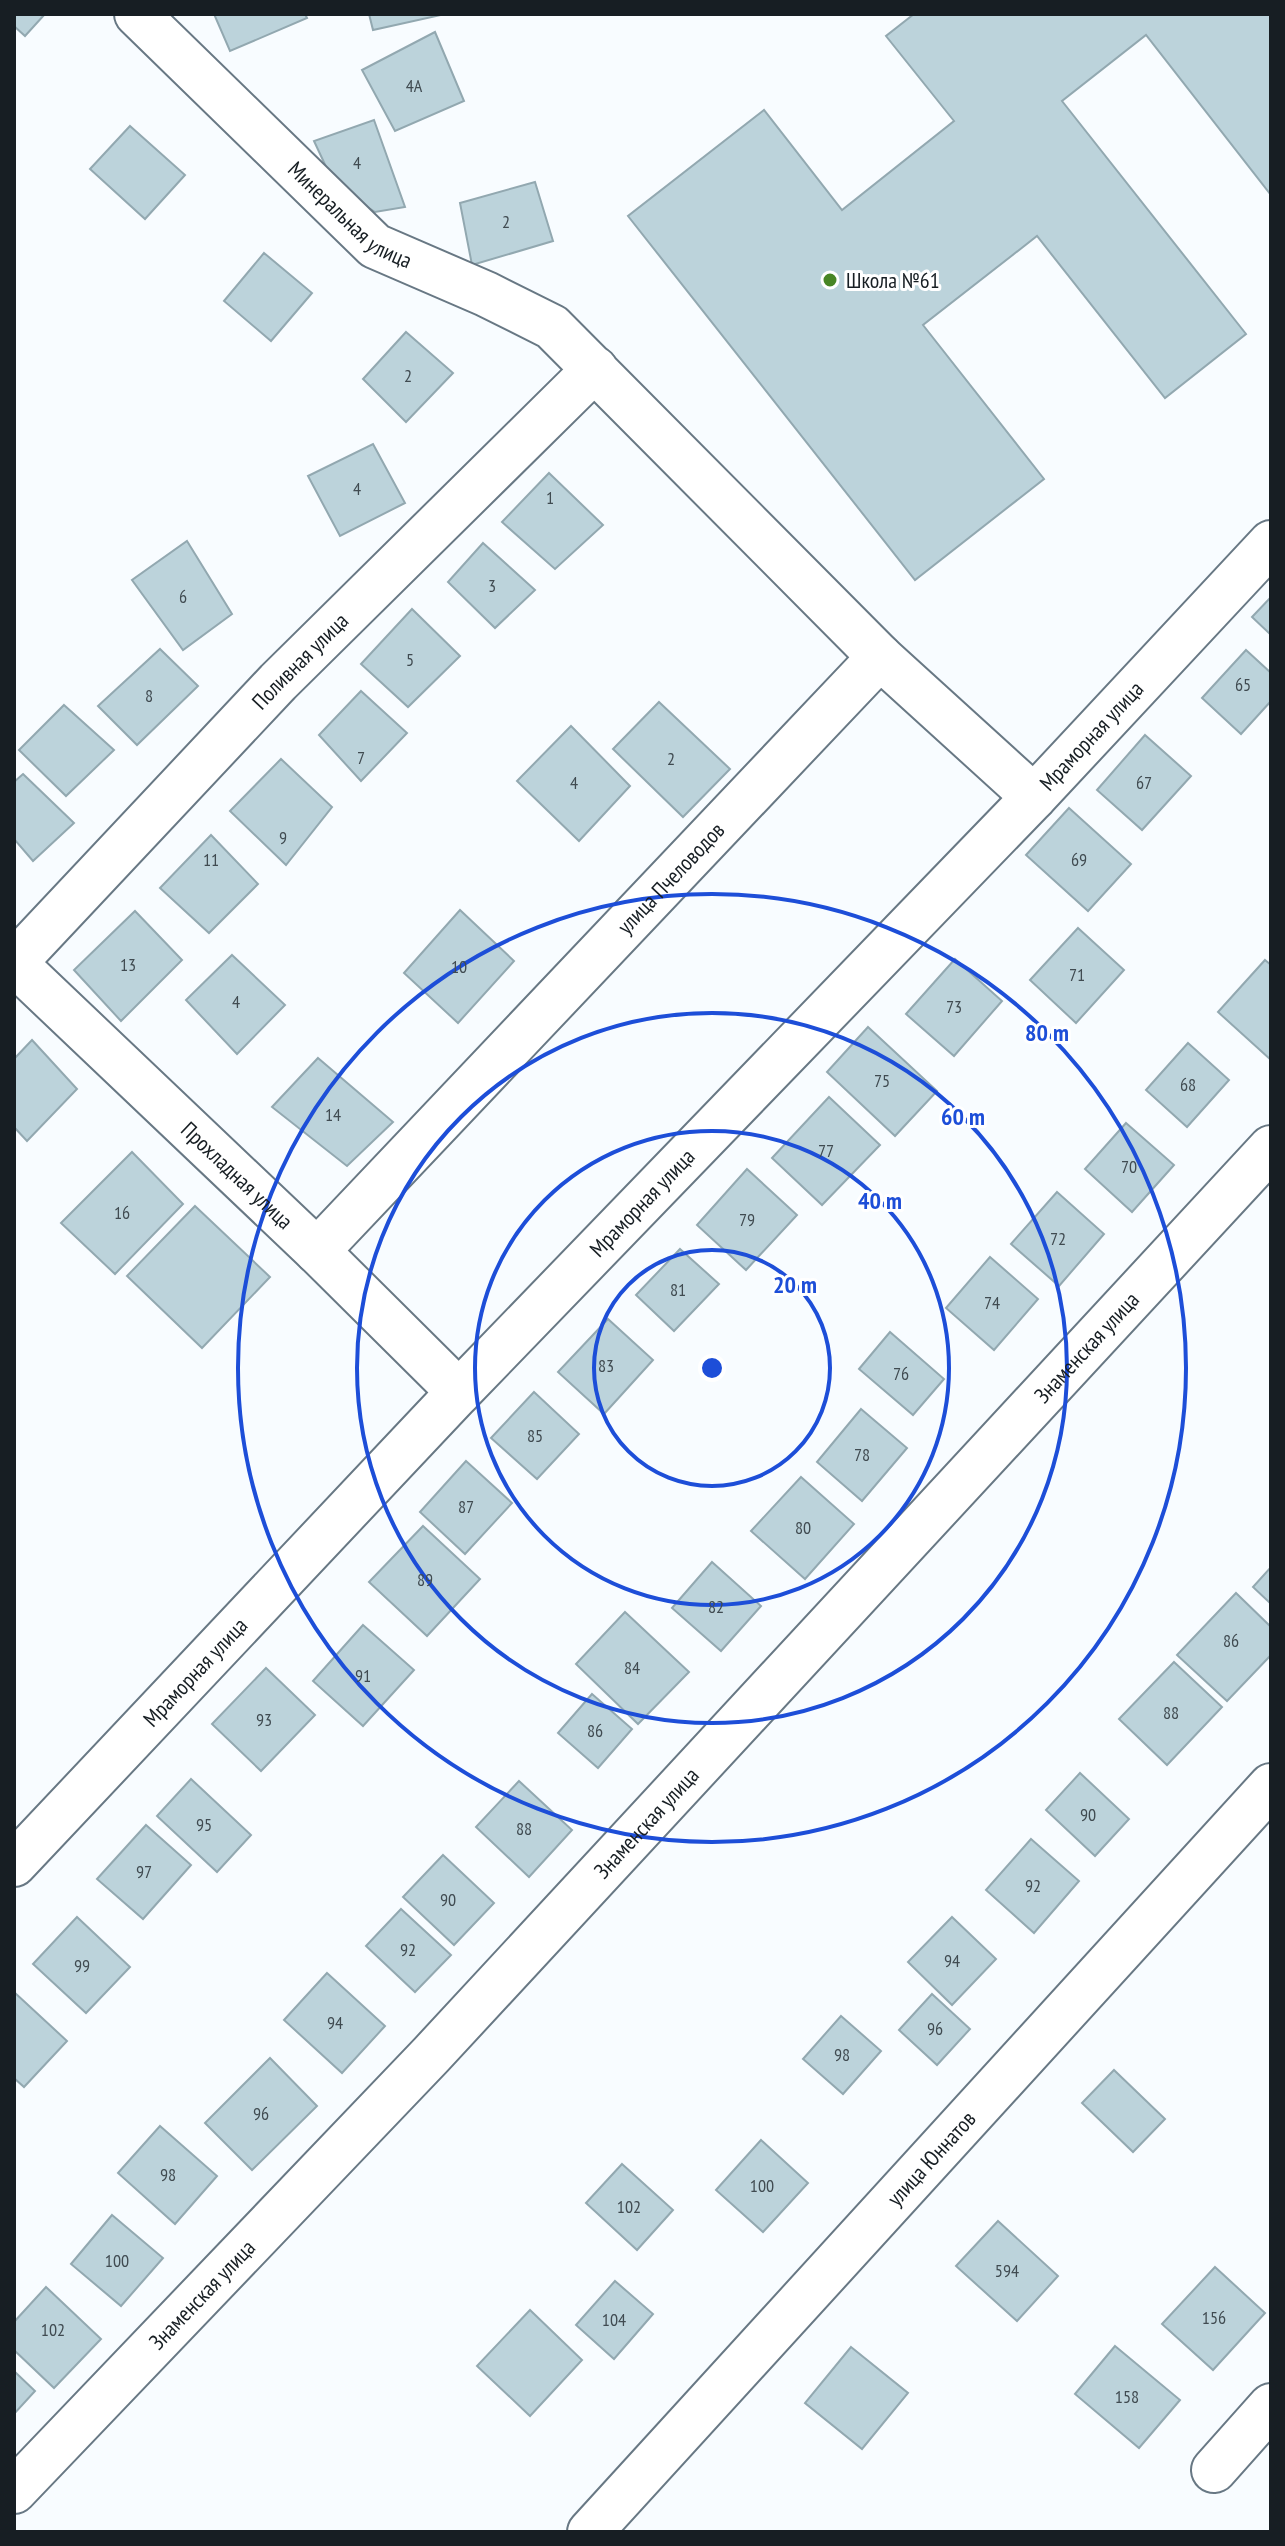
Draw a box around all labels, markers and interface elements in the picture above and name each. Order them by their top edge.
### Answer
house number: 4А [406,74,423,97]
house number: 4 [353,151,361,174]
street label: Минеральная улица [282,155,416,274]
house number: 2 [502,210,510,233]
place label: Школа №61 [846,266,940,294]
marker: Школа №61 [821,271,839,289]
house number: 2 [404,364,412,387]
house number: 4 [353,477,361,500]
house number: 1 [546,486,554,509]
house number: 3 [488,574,496,597]
house number: 6 [179,585,187,608]
street label: Поливная улица [246,607,354,715]
house number: 5 [406,648,414,671]
house number: 65 [1235,673,1251,696]
street label: Мраморная улица [1033,675,1149,796]
house number: 8 [145,684,153,707]
house number: 7 [357,746,365,769]
house number: 2 [667,747,675,770]
house number: 4 [570,771,578,794]
house number: 67 [1136,771,1152,794]
street label: улица Пчеловодов [611,816,730,940]
house number: 9 [279,826,287,849]
house number: 11 [203,848,219,871]
house number: 69 [1071,848,1087,871]
house number: 13 [120,953,136,976]
house number: 10 [451,955,467,978]
house number: 71 [1069,963,1085,986]
house number: 4 [232,990,240,1013]
house number: 73 [946,995,962,1018]
text: 80 m [1025,1017,1069,1048]
house number: 75 [874,1069,890,1092]
house number: 68 [1180,1073,1196,1096]
text: 60 m [941,1101,985,1132]
house number: 14 [325,1103,341,1126]
street label: Прохладная улица [175,1115,299,1235]
house number: 77 [818,1139,834,1162]
street label: Мраморная улица [583,1143,701,1263]
house number: 70 [1121,1155,1137,1178]
text: 40 m [858,1185,902,1216]
house number: 16 [114,1201,130,1224]
house number: 79 [739,1208,755,1231]
house number: 72 [1050,1227,1066,1250]
text: 20 m [773,1269,817,1300]
house number: 81 [670,1278,686,1301]
street label: Знаменская улица [1028,1286,1145,1409]
house number: 74 [984,1291,1000,1314]
house number: 83 [598,1354,614,1377]
centre of rings [698,1354,726,1382]
house number: 76 [893,1362,909,1385]
house number: 85 [527,1424,543,1447]
house number: 78 [854,1443,870,1466]
house number: 87 [458,1495,474,1518]
house number: 80 [795,1516,811,1539]
house number: 89 [417,1568,433,1591]
house number: 82 [708,1595,724,1618]
street label: Мраморная улица [137,1612,253,1732]
house number: 86 [1223,1629,1239,1652]
house number: 84 [624,1656,640,1679]
house number: 91 [355,1664,371,1687]
house number: 88 [1163,1701,1179,1724]
house number: 93 [256,1708,272,1731]
house number: 86 [587,1719,603,1742]
street label: Знаменская улица [588,1761,705,1884]
house number: 90 [1080,1803,1096,1826]
house number: 95 [196,1813,212,1836]
house number: 88 [516,1817,532,1840]
house number: 97 [136,1860,152,1883]
house number: 92 [1025,1874,1041,1897]
house number: 90 [440,1888,456,1911]
house number: 92 [400,1938,416,1961]
house number: 94 [944,1949,960,1972]
house number: 99 [74,1954,90,1977]
house number: 94 [327,2011,343,2034]
house number: 96 [927,2017,943,2040]
house number: 98 [834,2043,850,2066]
house number: 96 [253,2102,269,2125]
street label: улица Юннатов [881,2105,982,2212]
house number: 98 [160,2163,176,2186]
house number: 100 [750,2174,774,2197]
house number: 102 [617,2195,641,2218]
street label: Знаменская улица [143,2234,261,2355]
house number: 100 [105,2249,129,2272]
house number: 594 [995,2259,1019,2282]
house number: 156 [1202,2306,1226,2329]
house number: 104 [602,2308,626,2331]
house number: 102 [41,2318,65,2341]
house number: 158 [1115,2385,1139,2408]

